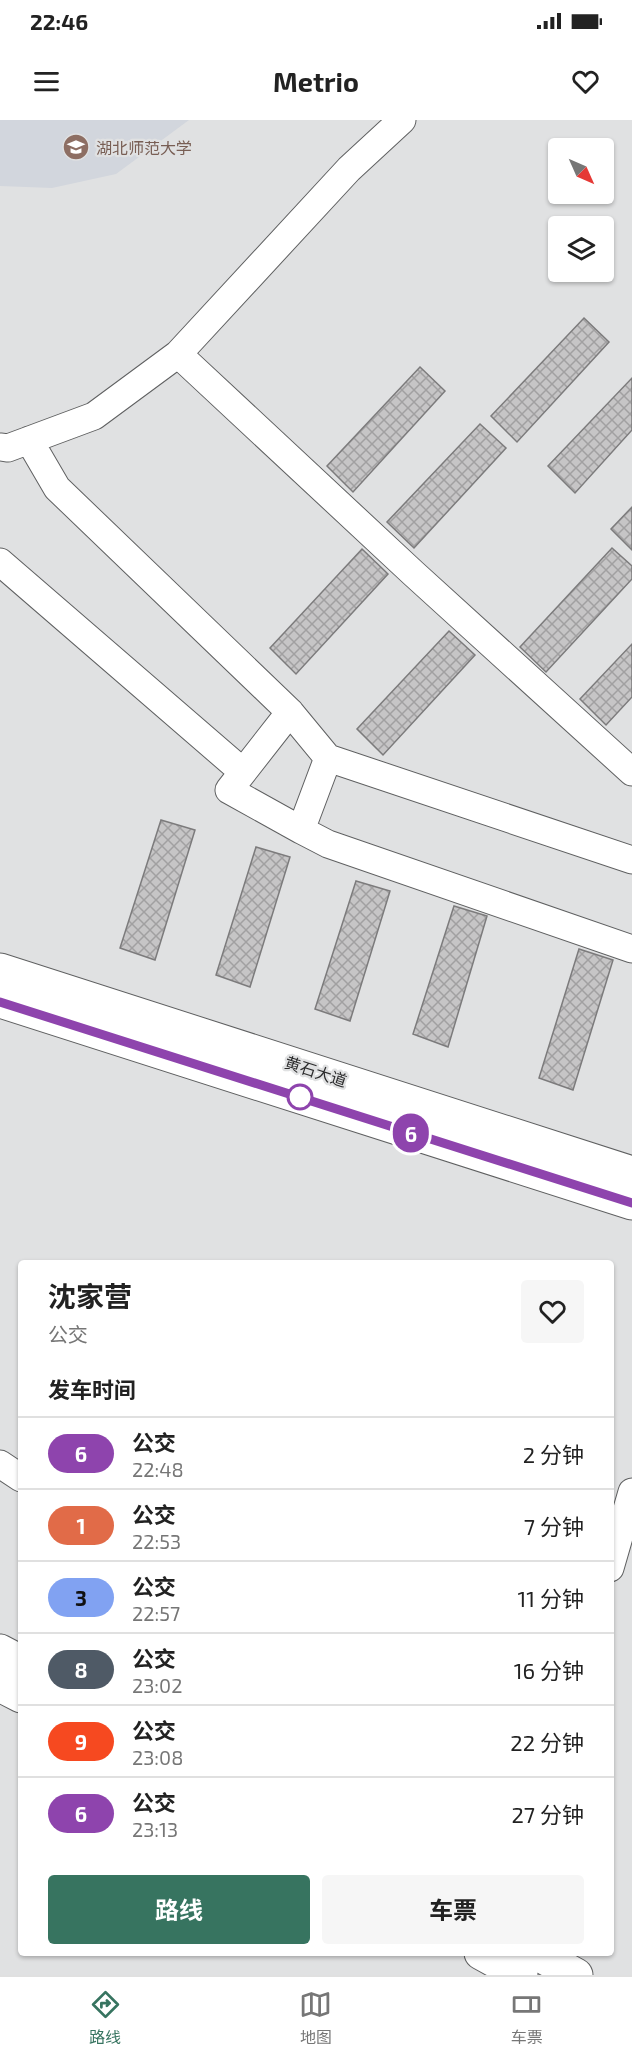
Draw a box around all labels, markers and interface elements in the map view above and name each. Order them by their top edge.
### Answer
text: 22:46 [30,8,88,34]
icon: menu [30,65,63,98]
text: Metrio [273,65,359,97]
icon: heart [569,65,602,98]
school or university icon: 湖北师范大学 [61,132,91,162]
place label: 湖北师范大学 [96,138,192,157]
north arrow [548,138,614,204]
map controls [548,138,614,282]
button: layers [548,216,614,282]
street label: 黄石大道 [283,1052,349,1090]
unlabelled marker [287,1084,313,1110]
line badge: 6 [392,1114,430,1152]
text: 6 [405,1121,417,1146]
text: 沈家营 [48,1279,132,1313]
button: heart [521,1280,584,1343]
text: 公交 [48,1322,88,1346]
text: 发车时间 [48,1376,136,1402]
text: 公交 [132,1429,176,1455]
text: 6 [75,1441,87,1466]
text: 2 分钟 [523,1441,584,1467]
text: 22:48 [132,1457,184,1481]
text: 公交 [132,1501,176,1527]
text: 1 [76,1513,86,1538]
text: 7 分钟 [524,1513,584,1539]
text: 22:53 [132,1529,181,1553]
text: 公交 [132,1573,176,1599]
text: 3 [75,1585,87,1610]
text: 11 分钟 [518,1585,584,1611]
text: 22:57 [132,1601,180,1625]
text: 公交 [132,1645,176,1671]
text: 8 [74,1657,88,1682]
text: 16 分钟 [514,1657,584,1683]
text: 23:02 [132,1673,182,1697]
text: 公交 [132,1717,176,1743]
text: 9 [75,1729,87,1754]
text: 22 分钟 [510,1729,584,1755]
text: 23:08 [132,1745,183,1769]
text: 公交 [132,1789,176,1815]
text: 6 [75,1801,87,1826]
text: 27 分钟 [511,1801,584,1827]
text: 23:13 [132,1817,178,1841]
button: 路线 [48,1875,310,1944]
button: 车票 [322,1875,584,1944]
tab: 路线 [89,1988,122,2048]
tab: 地图 [299,1988,332,2048]
tab: 车票 [510,1988,543,2048]

